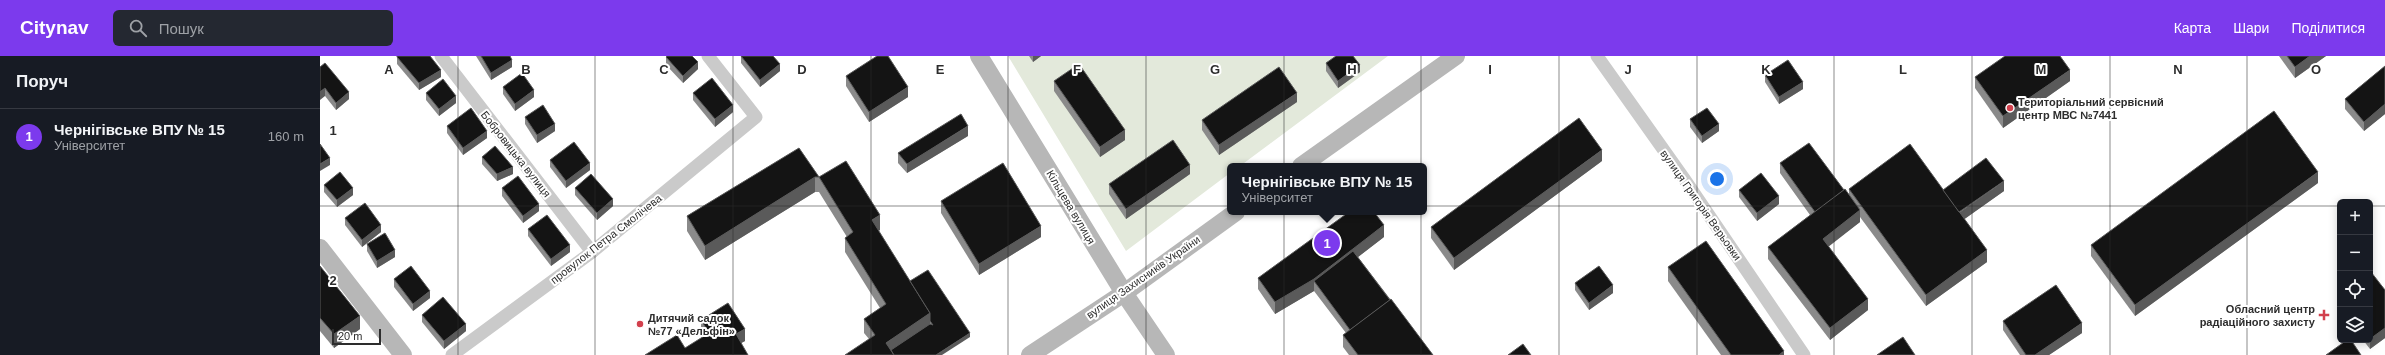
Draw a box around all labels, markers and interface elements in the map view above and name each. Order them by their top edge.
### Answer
search box [113,10,393,46]
text: Citynav [20,17,89,38]
icon: search [127,17,149,39]
text: Пошук [159,20,204,37]
text: Карта [2174,20,2211,36]
text: Шари [2233,20,2269,36]
text: Поділитися [2291,20,2365,36]
text: A [384,62,394,77]
text: B [521,62,531,77]
text: C [659,62,669,77]
text: D [797,62,807,77]
text: E [936,62,945,77]
text: F [1073,62,1081,77]
text: G [1210,62,1220,77]
text: H [1347,62,1357,77]
text: I [1488,62,1492,77]
text: J [1624,62,1632,77]
text: K [1761,62,1771,77]
text: L [1899,62,1907,77]
text: M [2036,62,2046,77]
text: N [2173,62,2183,77]
text: O [2311,62,2321,77]
text: Поруч [16,72,68,91]
place label: Територіальний сервісний центр МВС №7441 [2018,96,2164,121]
marker: Територіальний сервісний центр МВС №7441 [2005,103,2015,113]
street label: Бобровицька вулиця [479,109,553,199]
text: Чернігівське ВПУ № 15 [54,121,225,138]
text: 1 [329,123,337,138]
text: 1 [25,129,33,144]
text: 160 m [268,129,304,144]
text: Університет [54,138,125,153]
street label: вулиця Григорія Верьовки [1658,147,1744,263]
popup [1227,163,1427,215]
street label: Кільцева вулиця [1044,168,1098,246]
your location [1707,169,1727,189]
text: Чернігівське ВПУ № 15 [1242,173,1412,190]
text: Університет [1242,190,1313,205]
street label: провулок Петра Смолічева [548,191,665,286]
map controls [2337,199,2373,343]
button: + [2337,199,2373,235]
pin: 1 [1314,228,1340,258]
street label: вулиця Захисників України [1084,233,1202,321]
button: − [2337,235,2373,271]
button: locate [2337,271,2373,307]
text: 2 [329,273,337,288]
place label: Обласний центр радіаційного захисту [2200,303,2316,328]
button: layers [2337,307,2373,343]
marker: Обласний центр радіаційного захисту [2318,309,2330,321]
place label: Дитячий садок №77 «Дельфін» [648,312,735,337]
marker: Дитячий садок №77 «Дельфін» [635,319,645,329]
scale bar [332,327,381,346]
text: 20 m [338,330,362,342]

